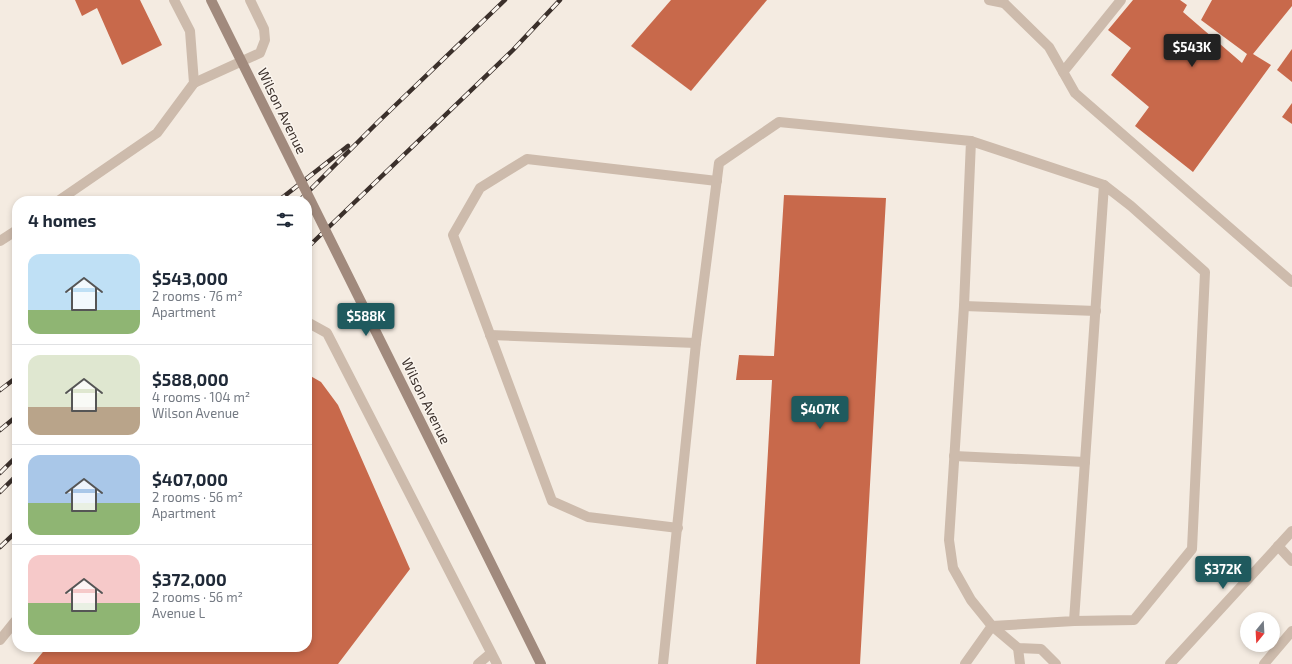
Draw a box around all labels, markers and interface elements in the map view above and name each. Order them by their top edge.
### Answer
pin: $543K [1164,34,1220,68]
text: $543K [1173,39,1211,55]
street label: Wilson Avenue [254,65,311,157]
icon: filters [274,209,296,231]
text: 4 homes [28,210,96,230]
text: $543,000 [152,268,228,288]
icon: home [60,270,108,318]
text: 2 rooms · 76 m² [152,288,243,304]
pin: $588K [338,303,394,337]
text: Apartment [152,304,216,320]
text: $588K [346,308,386,324]
street label: Wilson Avenue [398,355,455,447]
text: $588,000 [152,369,229,389]
icon: home [60,371,108,419]
text: 4 rooms · 104 m² [152,389,250,405]
pin: $407K [792,396,848,430]
text: $407K [800,401,840,417]
text: Wilson Avenue [152,405,239,421]
text: $407,000 [152,469,228,489]
icon: home [60,471,108,519]
text: 2 rooms · 56 m² [152,489,243,505]
text: Apartment [152,505,216,521]
pin: $372K [1195,556,1251,590]
text: $372K [1204,561,1242,577]
text: $372,000 [152,569,227,589]
icon: home [60,571,108,619]
text: 2 rooms · 56 m² [152,589,243,605]
text: Avenue L [152,605,205,621]
north arrow [1240,612,1280,652]
map controls [1240,612,1280,652]

